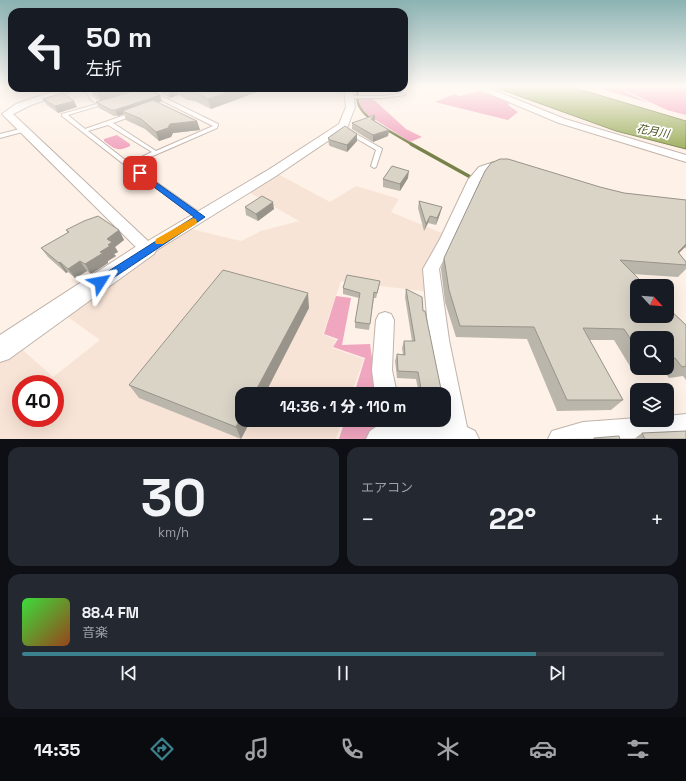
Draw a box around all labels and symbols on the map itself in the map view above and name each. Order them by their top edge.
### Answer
water label: 花月川 [636,121,671,141]
pin [123,156,157,190]
position arrow [79,261,121,303]
north arrow [630,279,674,323]
speed limit sign: 40 [12,375,64,427]

